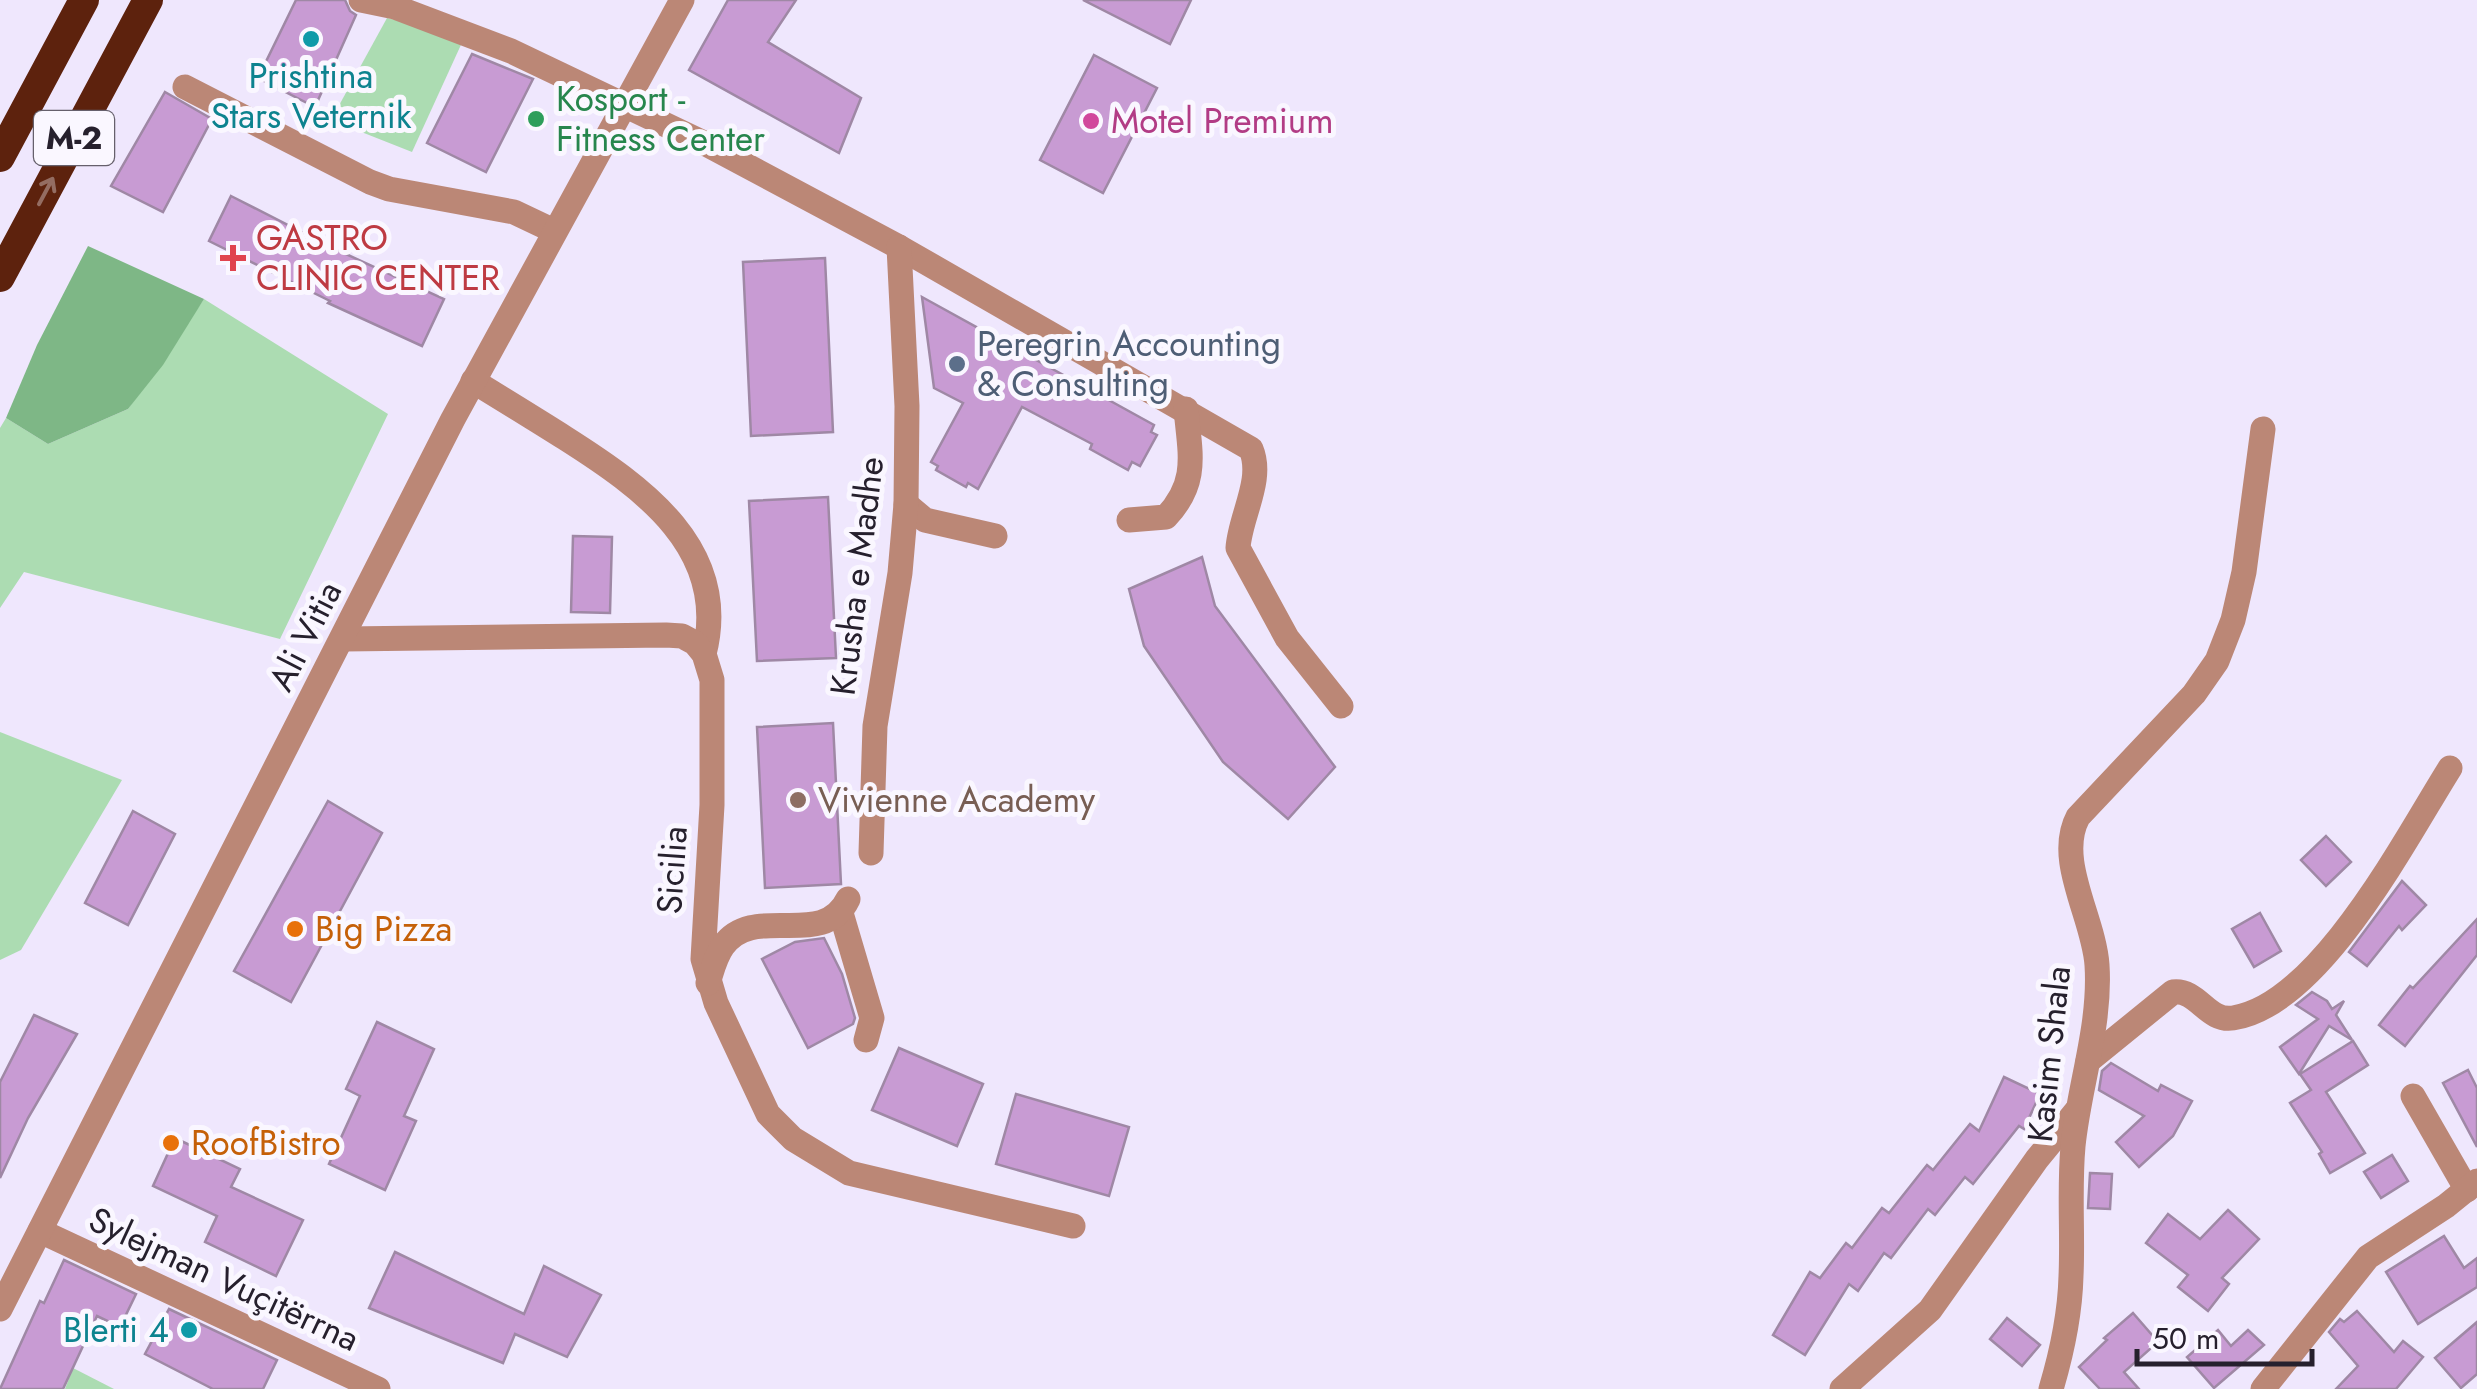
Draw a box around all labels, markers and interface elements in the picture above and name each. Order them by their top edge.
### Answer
marker: Prishtina Stars Veternik [300,28,322,50]
place label: Prishtina Stars Veternik [211,51,412,141]
place label: Kosport - Fitness Center [556,74,765,164]
place label: Motel Premium [1111,96,1334,146]
marker: Kosport - Fitness Center [525,108,547,130]
marker: Motel Premium [1080,110,1102,132]
road number: M-2 [34,111,114,165]
one-way arrow [37,176,56,206]
place label: GASTRO CLINIC CENTER [256,213,500,303]
marker: GASTRO CLINIC CENTER [220,245,246,271]
place label: Peregrin Accounting & Consulting [977,319,1281,409]
marker: Peregrin Accounting & Consulting [946,353,968,375]
street label: Krusha e Madhe [818,454,896,698]
street label: Ali Vitia [256,572,354,700]
place label: Vivienne Academy [818,775,1096,825]
marker: Vivienne Academy [787,789,809,811]
street label: Sicilia [644,824,700,916]
place label: Big Pizza [315,904,452,954]
marker: Big Pizza [284,918,306,940]
street label: Kasim Shala [2015,963,2083,1145]
place label: RoofBistro [191,1118,341,1168]
marker: RoofBistro [160,1132,182,1154]
street label: Sylejman Vuçitërrna [81,1194,367,1364]
scale bar [2137,1304,2312,1366]
place label: Blerti 4 [63,1305,169,1355]
text: 50 m [2152,1317,2219,1360]
marker: Blerti 4 [178,1319,200,1341]

